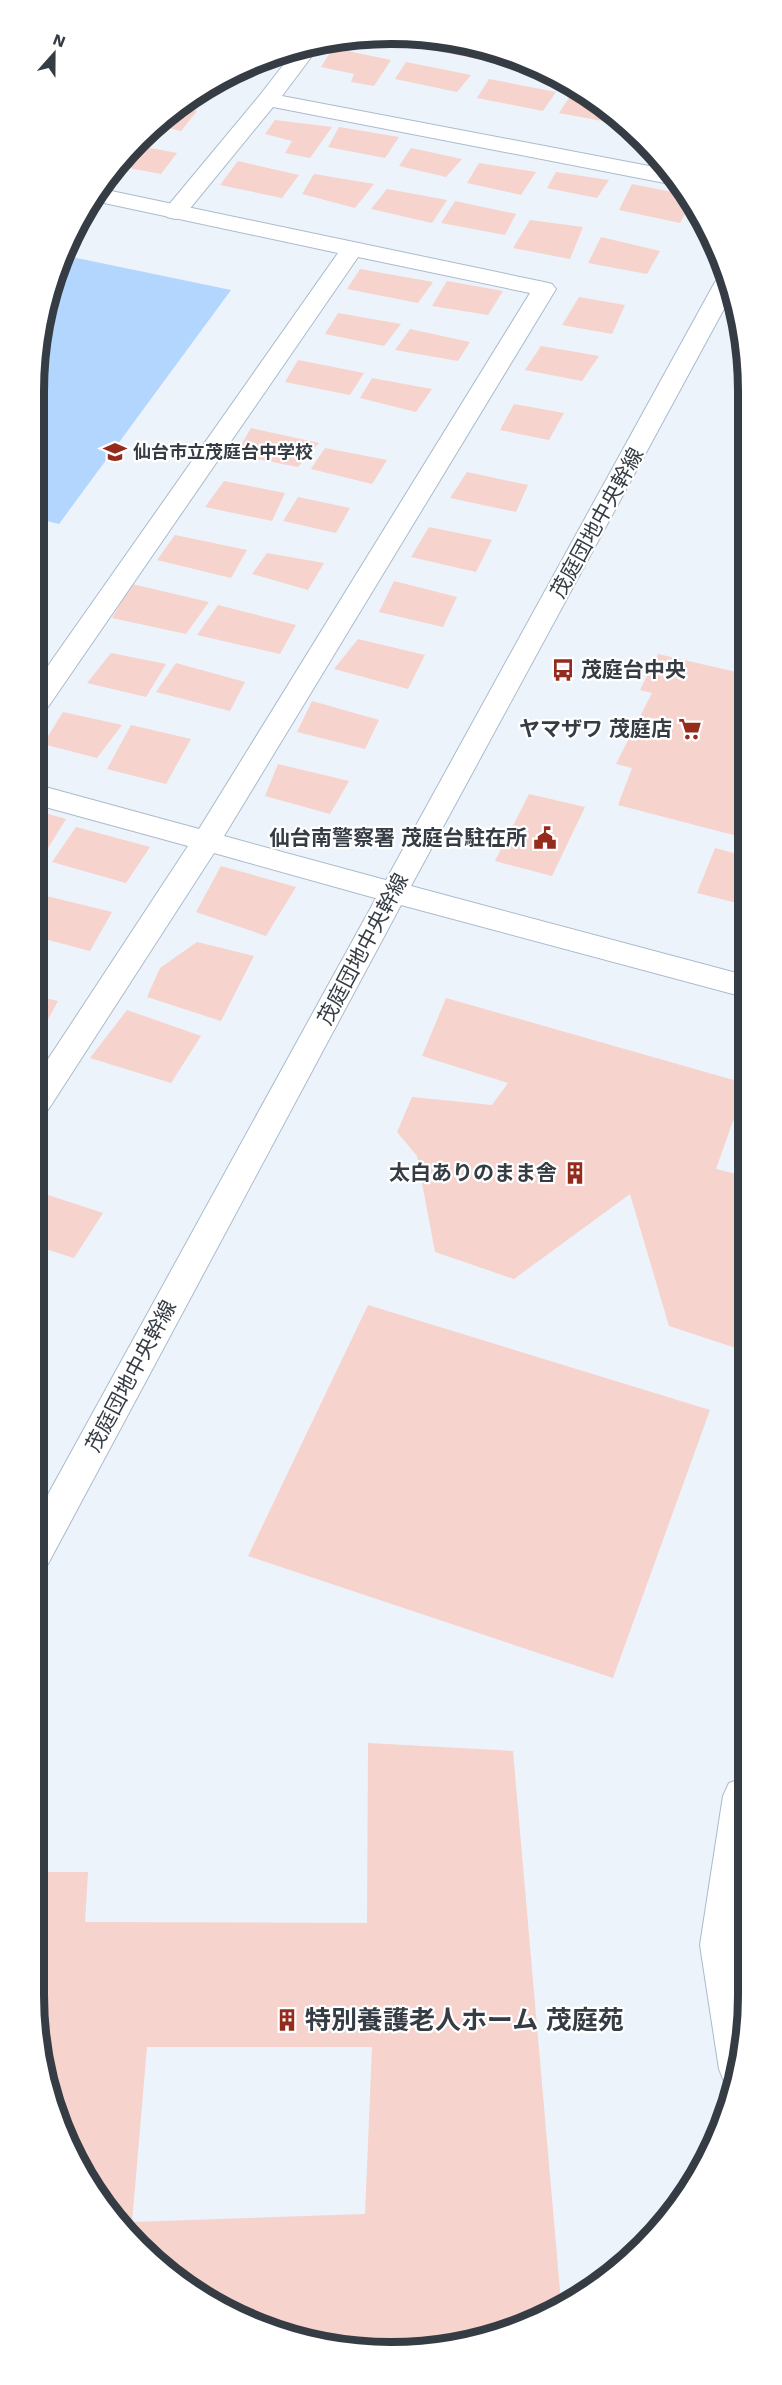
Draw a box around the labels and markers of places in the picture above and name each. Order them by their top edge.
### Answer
school or university icon: 仙台市立茂庭台中学校 [102,439,128,465]
place label: 仙台市立茂庭台中学校 [133,441,313,462]
bus stop icon: 茂庭台中央 [550,657,576,683]
place label: 茂庭台中央 [581,657,686,682]
place label: ヤマザワ 茂庭店 [519,716,672,741]
supermarket icon: ヤマザワ 茂庭店 [677,716,703,742]
place label: 仙台南警察署 茂庭台駐在所 [269,825,527,850]
public building icon: 仙台南警察署 茂庭台駐在所 [532,825,558,851]
place label: 太白ありのまま舎 [389,1160,557,1185]
building icon: 太白ありのまま舎 [562,1160,588,1186]
place label: 特別養護老人ホーム 茂庭苑 [305,2005,624,2035]
building icon: 特別養護老人ホーム 茂庭苑 [274,2007,300,2033]

